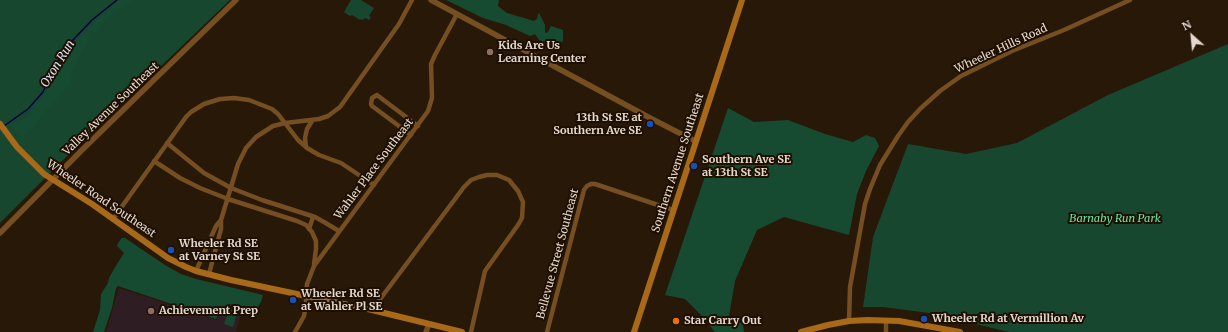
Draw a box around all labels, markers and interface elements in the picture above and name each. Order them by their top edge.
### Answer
north arrow [1172,16,1212,56]
text: N [1179,17,1194,34]
street label: Wheeler Hills Road [953,22,1049,76]
water label: Oxon Run [38,38,78,90]
place label: Kids Are Us Learning Center [498,39,586,65]
marker: Kids Are Us Learning Center [485,47,495,57]
street label: Valley Avenue Southeast [60,60,162,158]
street label: Southern Avenue Southeast [649,92,707,234]
place label: 13th St SE at Southern Ave SE [553,111,642,137]
street label: Wahler Place Southeast [332,116,416,222]
marker: 13th St SE at Southern Ave SE [645,119,655,129]
place label: Southern Ave SE at 13th St SE [702,153,791,179]
street label: Wheeler Road Southeast [44,158,158,240]
marker: Southern Ave SE at 13th St SE [689,161,699,171]
street label: Bellevue Street Southeast [534,187,582,321]
park label: Barnaby Run Park [1069,212,1161,226]
place label: Wheeler Rd SE at Varney St SE [179,237,260,263]
marker: Wheeler Rd SE at Varney St SE [166,245,176,255]
place label: Wheeler Rd SE at Wahler Pl SE [301,287,383,313]
marker: Wheeler Rd SE at Wahler Pl SE [288,295,298,305]
place label: Achievement Prep [159,304,258,318]
marker: Achievement Prep [146,306,156,316]
place label: Wheeler Rd at Vermillion Av [932,312,1084,326]
place label: Star Carry Out [684,314,761,328]
marker: Wheeler Rd at Vermillion Av [919,314,929,324]
marker: Star Carry Out [671,316,681,326]

